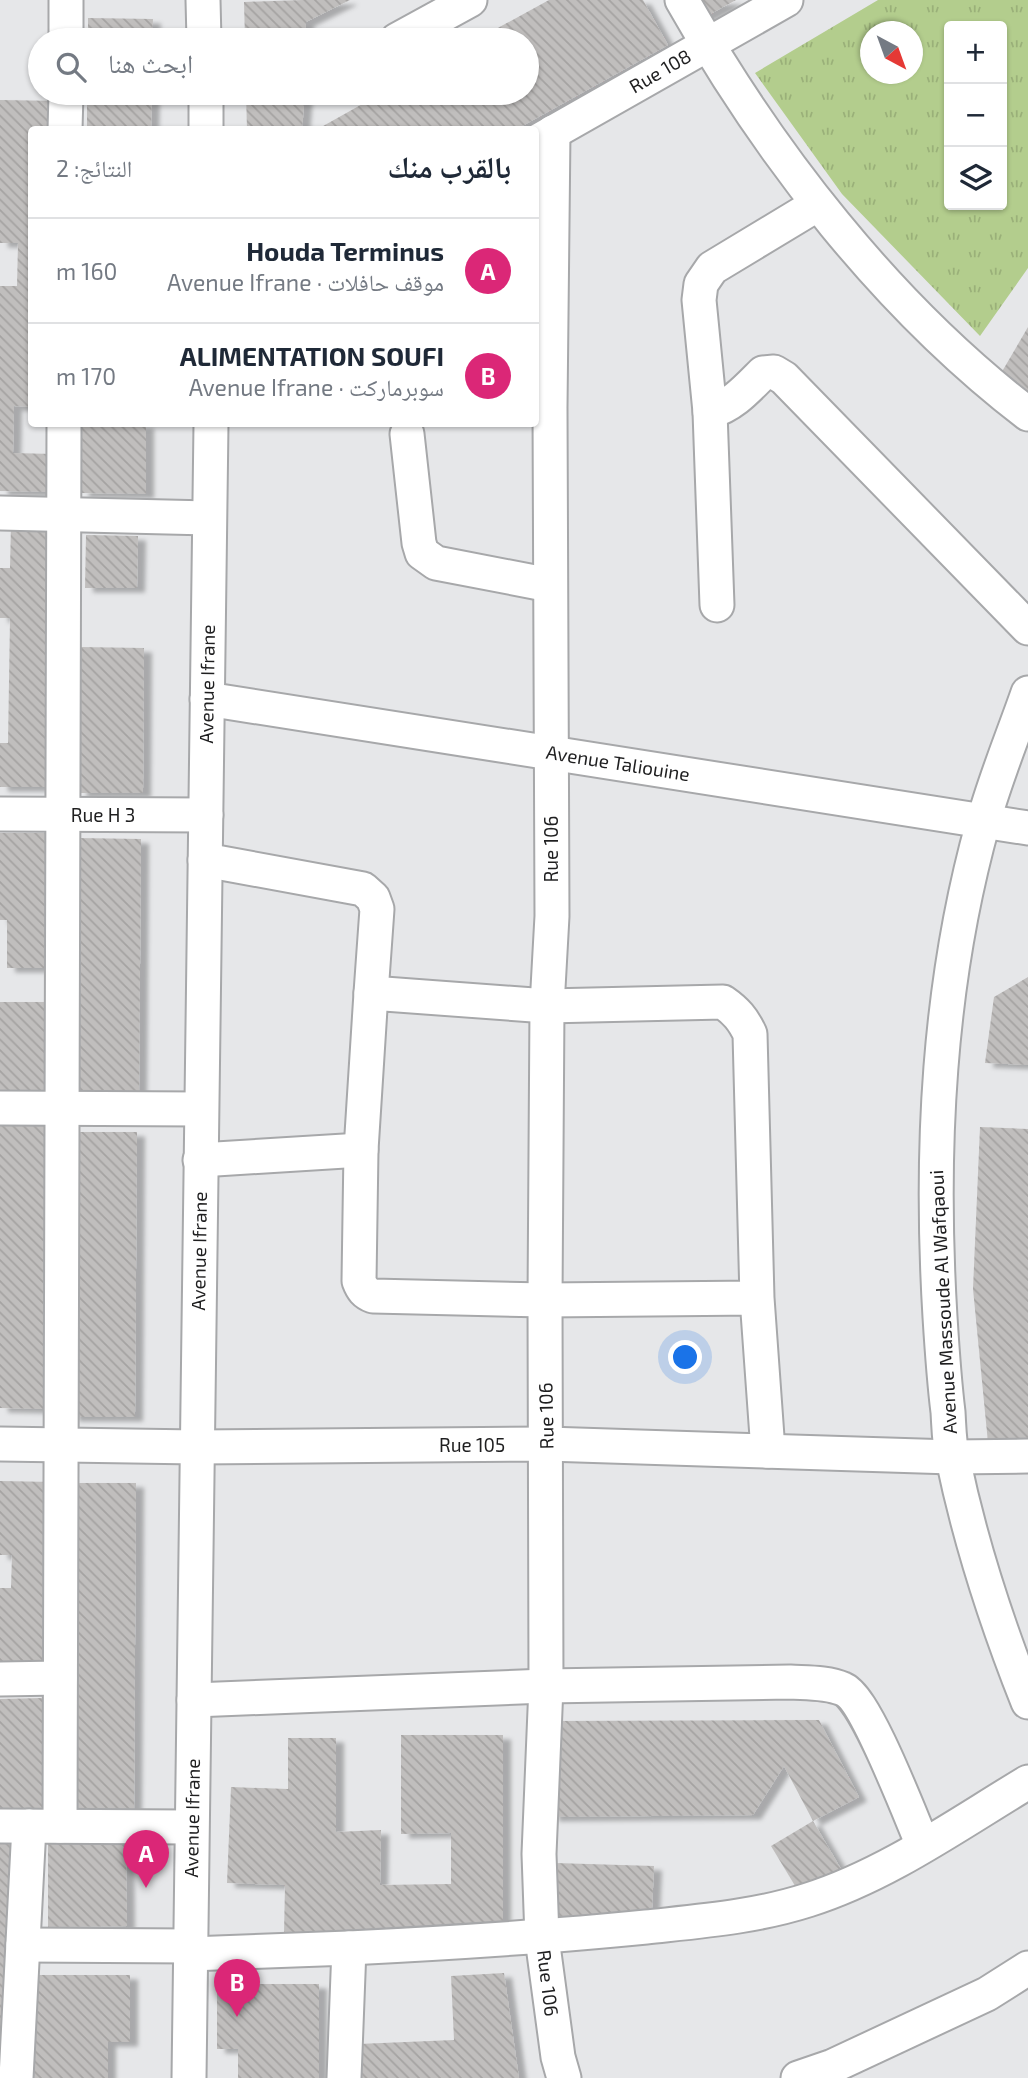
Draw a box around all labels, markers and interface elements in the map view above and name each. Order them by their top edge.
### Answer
north arrow [860,21,923,84]
map controls [944,21,1007,210]
button: + [944,21,1007,84]
search box [28,28,539,105]
street label: Rue 108 [625,44,695,97]
text: ابحث هنا [108,47,193,78]
icon: search [52,48,90,86]
button: − [944,84,1007,147]
button: layers [944,147,1007,210]
text: بالقرب منك [387,148,511,184]
text: النتائج: 2 [56,154,132,182]
text: Houda Terminus [246,235,444,266]
text: 160 m [56,257,117,285]
text: A [480,257,496,285]
text: موقف حافلات · Avenue Ifrane [167,268,444,296]
text: ALIMENTATION SOUFI [180,340,444,371]
text: 170 m [56,362,116,390]
text: B [481,362,495,390]
text: سوبرماركت · Avenue Ifrane [189,373,444,401]
street label: Avenue Ifrane [194,624,219,744]
street label: Avenue Taliouine [545,740,692,785]
street label: Rue H 3 [71,803,135,826]
street label: Rue 106 [539,816,562,882]
street label: Avenue Massoude Al Wafqaoui [924,1169,961,1435]
street label: Avenue Ifrane [186,1191,211,1311]
your location [668,1340,702,1374]
street label: Rue 106 [533,1382,558,1450]
street label: Rue 105 [439,1433,505,1456]
street label: Avenue Ifrane [179,1758,204,1878]
pin: A [123,1830,169,1888]
street label: Rue 106 [533,1948,564,2018]
pin: B [214,1959,260,2017]

